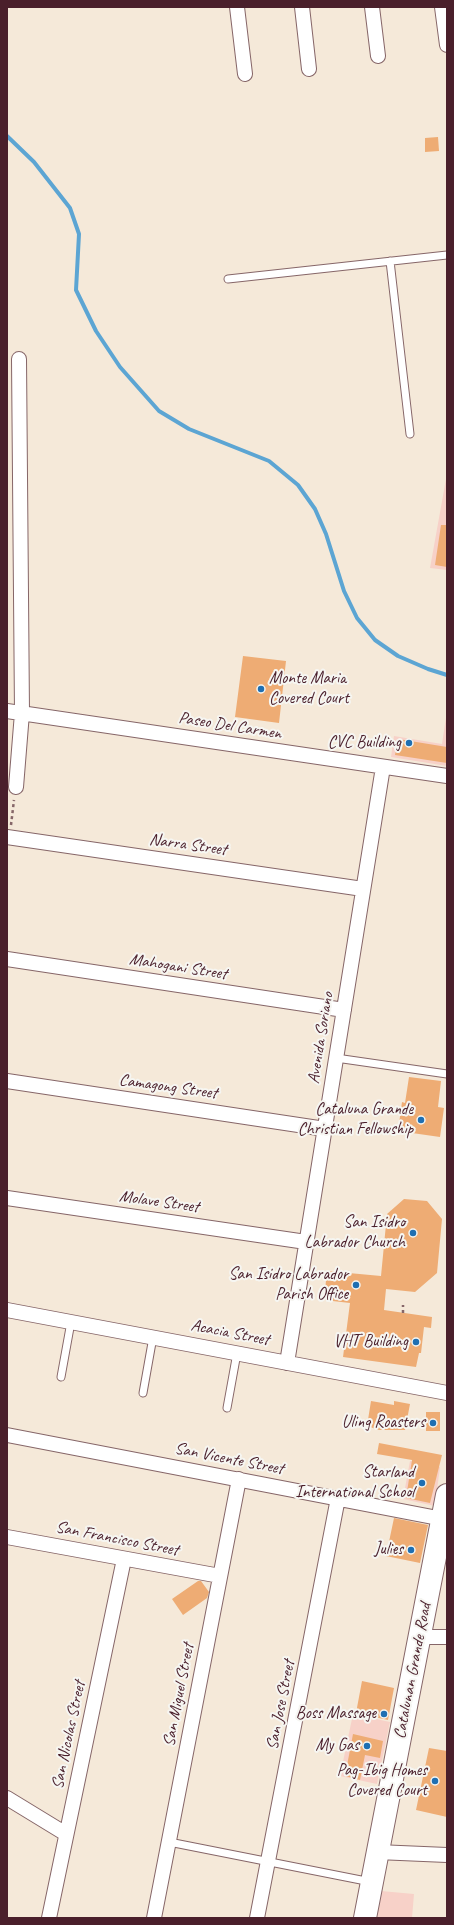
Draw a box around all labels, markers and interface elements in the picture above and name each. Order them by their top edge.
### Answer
place label: Monte Maria Covered Court [269,669,349,709]
marker: Monte Maria Covered Court [256,684,266,694]
street label: Paseo Del Carmen [177,708,283,744]
place label: CVC Building [328,733,401,753]
marker: CVC Building [404,738,414,748]
street label: Narra Street [148,829,228,861]
street label: Mahogani Street [128,949,228,985]
street label: Avenida Soriano [304,991,338,1085]
street label: Camagong Street [118,1070,218,1104]
place label: Cataluna Grande Christian Fellowship [298,1100,413,1140]
marker: Cataluna Grande Christian Fellowship [416,1115,426,1125]
street label: Molave Street [118,1186,200,1218]
place label: San Isidro Labrador Church [305,1213,405,1253]
marker: San Isidro Labrador Church [408,1228,418,1238]
place label: San Isidro Labrador Parish Office [228,1265,348,1305]
marker: San Isidro Labrador Parish Office [351,1280,361,1290]
street label: Acacia Street [189,1315,271,1351]
place label: VHT Building [333,1332,408,1352]
marker: VHT Building [411,1337,421,1347]
place label: Uling Roasters [342,1413,425,1433]
marker: Uling Roasters [428,1418,438,1428]
street label: San Vicente Street [173,1438,285,1480]
place label: Starland International School [295,1463,414,1503]
marker: Starland International School [417,1478,427,1488]
street label: San Francisco Street [54,1517,180,1561]
place label: Julies [374,1540,403,1560]
marker: Julies [406,1545,416,1555]
street label: Catalunan Grande Road [390,1601,436,1741]
street label: San Miguel Street [159,1642,199,1748]
street label: San Jose Street [262,1658,300,1752]
street label: San Nicolas Street [48,1679,90,1791]
place label: Boss Massage [296,1704,376,1724]
marker: Boss Massage [379,1709,389,1719]
place label: My Gas [316,1736,359,1756]
marker: My Gas [362,1741,372,1751]
place label: Pag-Ibig Homes Covered Court [337,1761,427,1801]
marker: Pag-Ibig Homes Covered Court [430,1776,440,1786]

